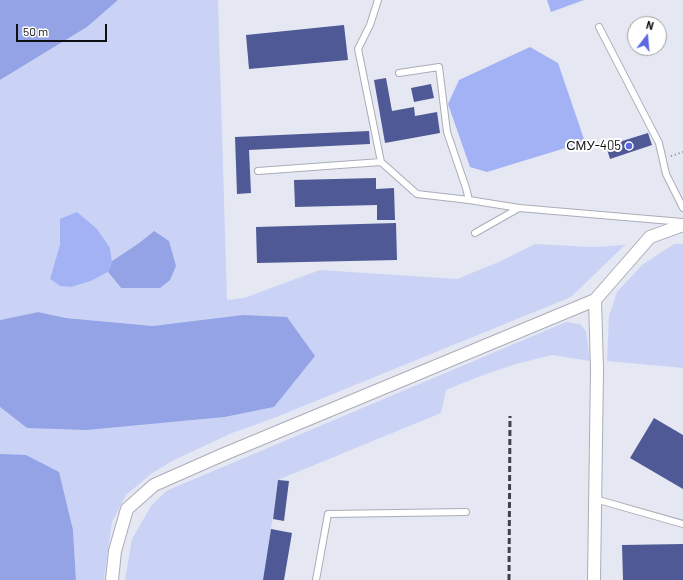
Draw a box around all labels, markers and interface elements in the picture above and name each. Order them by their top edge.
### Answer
scale bar [18,16,109,42]
north arrow [627,16,667,56]
text: N [645,18,655,32]
text: 50 m [23,24,48,38]
place label: СМУ-405 [566,138,621,154]
marker: СМУ-405 [624,141,634,151]

